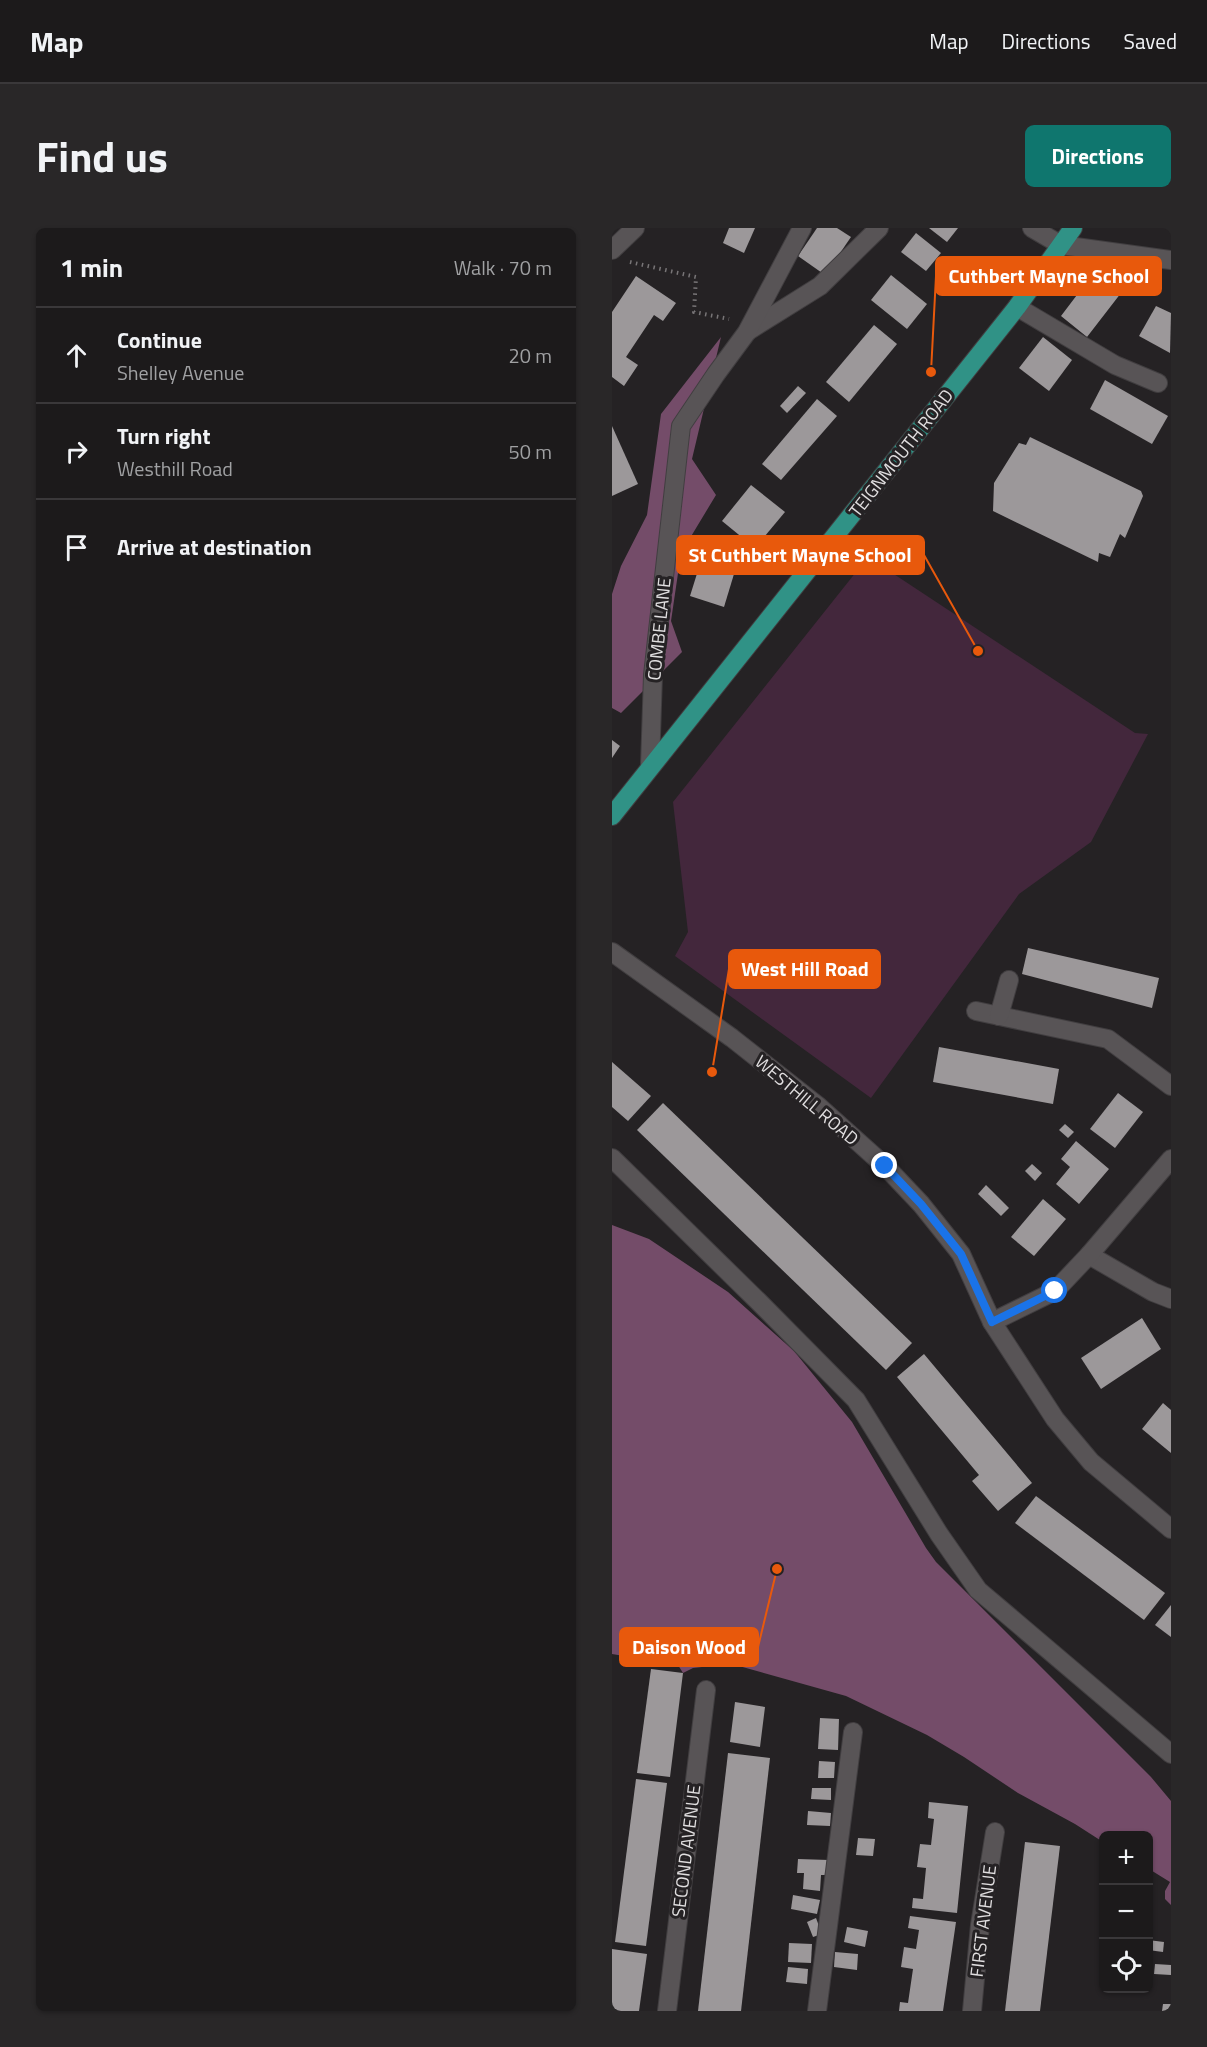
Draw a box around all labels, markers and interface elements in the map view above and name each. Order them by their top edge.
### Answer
text: Map [30,20,84,63]
text: Map [929,25,969,57]
text: Directions [1002,25,1091,57]
text: Saved [1124,25,1177,57]
text: Find us [36,124,168,188]
button: Directions [1025,125,1171,187]
text: 1 min [60,248,123,287]
text: Walk · 70 m [454,252,552,283]
callout: Cuthbert Mayne School [936,257,1161,295]
text: Cuthbert Mayne School [949,260,1149,291]
text: Continue [117,323,202,357]
icon: ahead [60,339,93,372]
text: 20 m [508,340,552,371]
text: Shelley Avenue [117,357,244,388]
street label: TEIGNMOUTH ROAD [842,383,960,523]
text: Turn right [117,419,211,453]
icon: right [60,435,93,468]
text: 50 m [508,436,552,467]
text: Westhill Road [117,453,233,484]
text: Arrive at destination [117,530,312,564]
icon: arrive [60,531,93,564]
callout: St Cuthbert Mayne School [677,536,924,574]
text: St Cuthbert Mayne School [688,539,912,570]
street label: COMBE LANE [640,576,678,682]
callout: West Hill Road [729,950,880,988]
text: West Hill Road [741,953,869,984]
street label: WESTHILL ROAD [749,1049,865,1151]
route end [871,1152,897,1178]
route start [1041,1277,1067,1303]
callout: Daison Wood [620,1628,758,1666]
text: Daison Wood [632,1631,746,1662]
street label: SECOND AVENUE [664,1783,708,1919]
map controls [1099,1831,1153,1993]
button: + [1099,1831,1153,1885]
street label: FIRST AVENUE [963,1863,1003,1978]
button: − [1099,1885,1153,1939]
button: locate [1099,1939,1153,1993]

